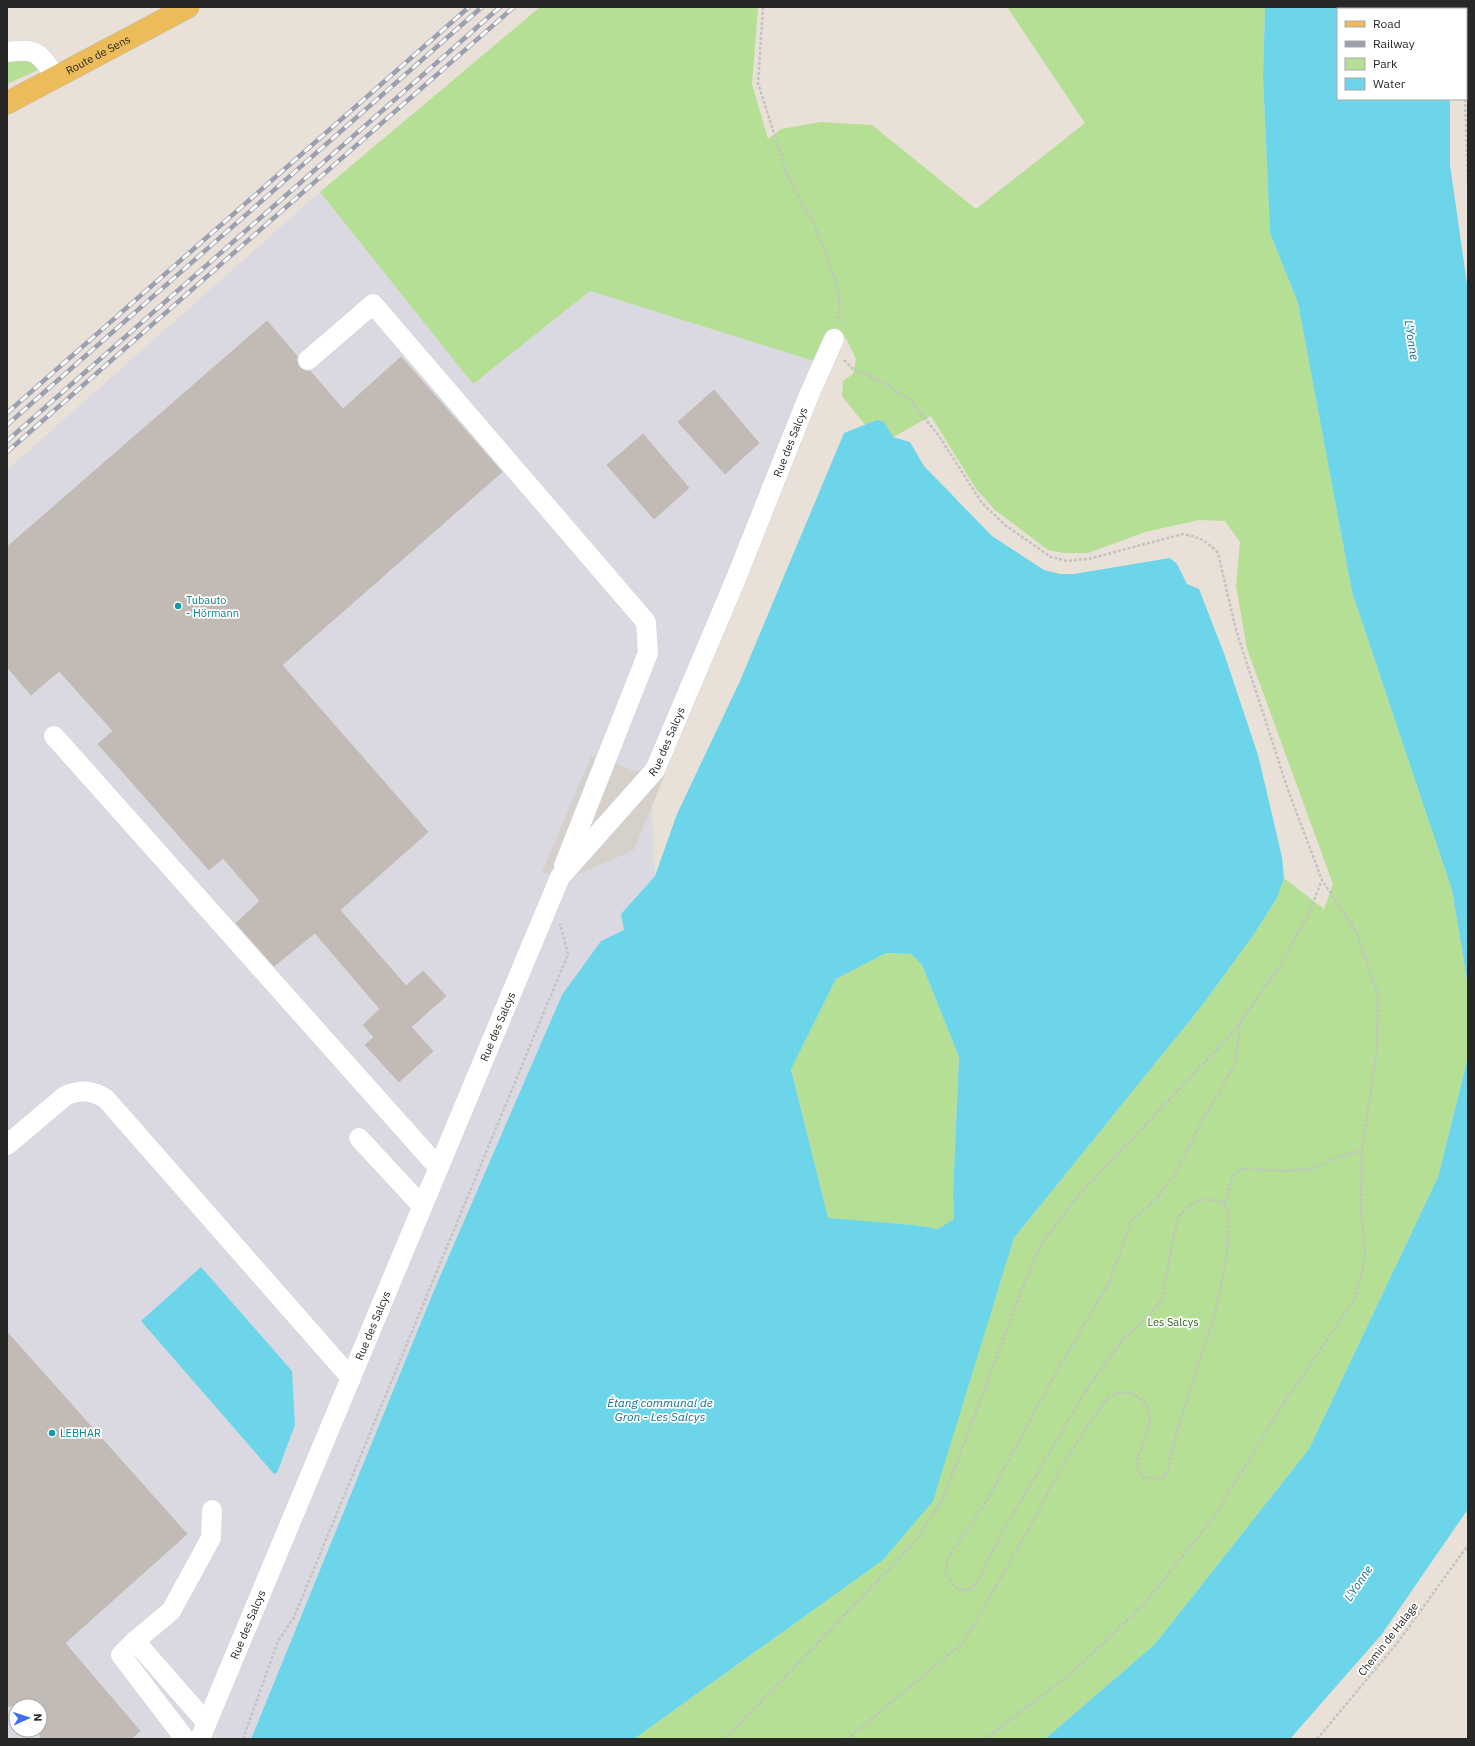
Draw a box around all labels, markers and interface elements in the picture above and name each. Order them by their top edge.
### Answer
legend [1337,8,1467,100]
text: Road [1373,16,1401,31]
street label: Route de Sens [63,32,133,78]
text: Railway [1373,36,1415,51]
text: Park [1373,56,1398,71]
text: Water [1373,76,1406,91]
water label: L'Yonne [1401,319,1423,361]
street label: Rue des Salcys [770,405,810,479]
place label: Tubauto - Hörmann [186,593,239,620]
marker: Tubauto - Hörmann [173,601,183,611]
street label: Rue des Salcys [646,705,688,779]
street label: Rue des Salcys [477,990,518,1063]
street label: Rue des Salcys [352,1289,393,1362]
park label: Les Salcys [1148,1315,1199,1329]
water label: Étang communal de Gron - Les Salcys [607,1395,713,1424]
place label: LEBHAR [60,1426,101,1440]
marker: LEBHAR [47,1428,57,1438]
water label: L'Yonne [1341,1562,1375,1604]
street label: Rue des Salcys [227,1588,269,1661]
street label: Chemin de Halage [1355,1599,1421,1679]
north arrow [8,1698,48,1738]
text: N [31,1713,45,1722]

